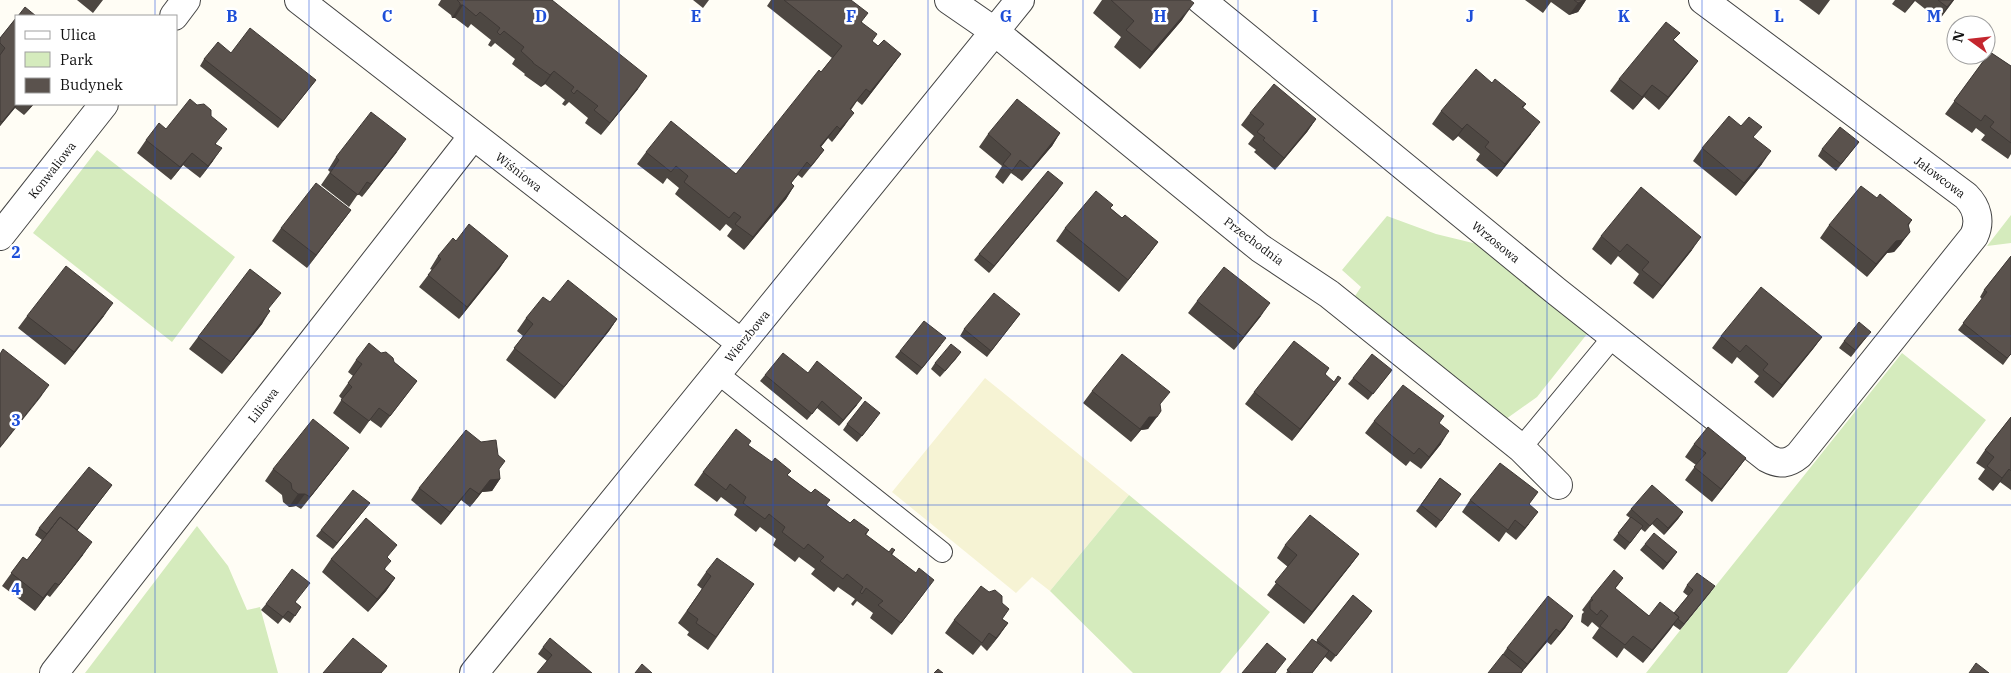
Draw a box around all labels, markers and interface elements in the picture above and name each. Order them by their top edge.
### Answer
text: B [226,6,238,26]
text: C [382,6,392,26]
text: D [535,6,547,26]
text: E [691,6,701,26]
text: F [846,6,856,26]
text: G [1000,6,1012,26]
text: H [1154,6,1167,26]
text: I [1312,6,1318,26]
text: J [1466,6,1474,26]
text: K [1618,6,1631,26]
text: L [1774,6,1784,26]
text: M [1927,6,1941,26]
legend [15,15,178,105]
north arrow [1946,15,1996,65]
text: Ulica [60,25,96,44]
text: N [1948,29,1969,44]
text: Park [60,50,93,69]
text: Budynek [60,75,123,94]
street label: Konwaliowa [25,138,79,201]
street label: Wiśniowa [493,149,546,195]
street label: Jałowcowa [1911,153,1969,201]
street label: Przechodnia [1221,214,1287,269]
street label: Wrzosowa [1469,218,1523,266]
text: 2 [11,242,21,262]
street label: Wierzbowa [721,307,773,365]
street label: Liliowa [245,384,282,426]
text: 3 [11,410,21,430]
text: 4 [11,579,21,599]

